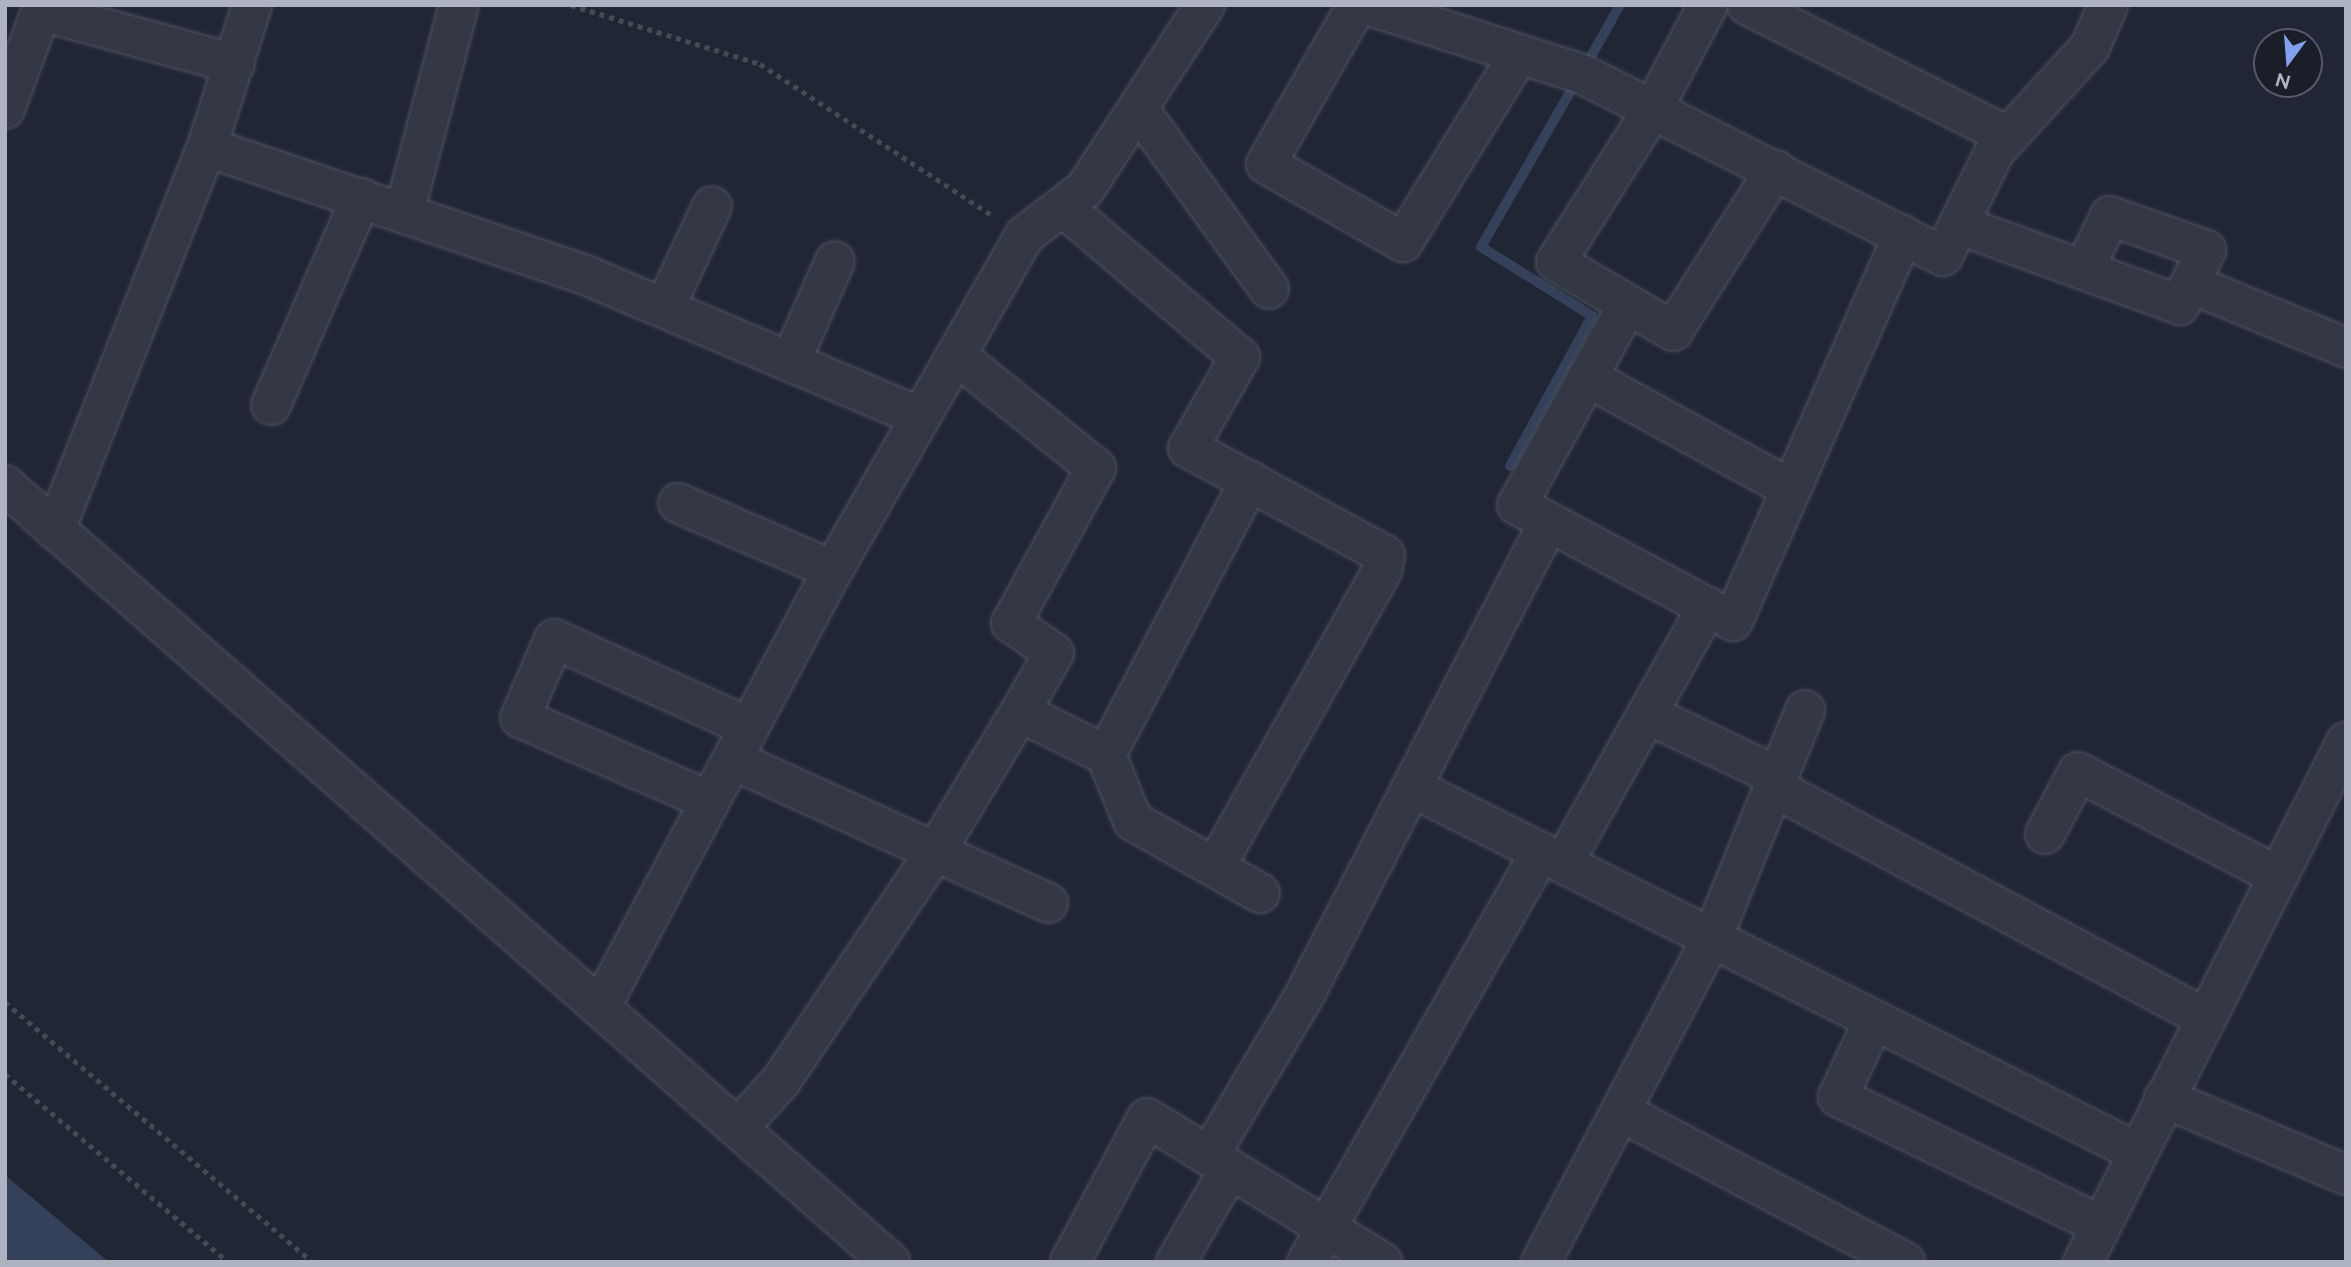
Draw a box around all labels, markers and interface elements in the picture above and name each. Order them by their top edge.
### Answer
north arrow [2253,28,2323,98]
text: N [2273,69,2293,94]

